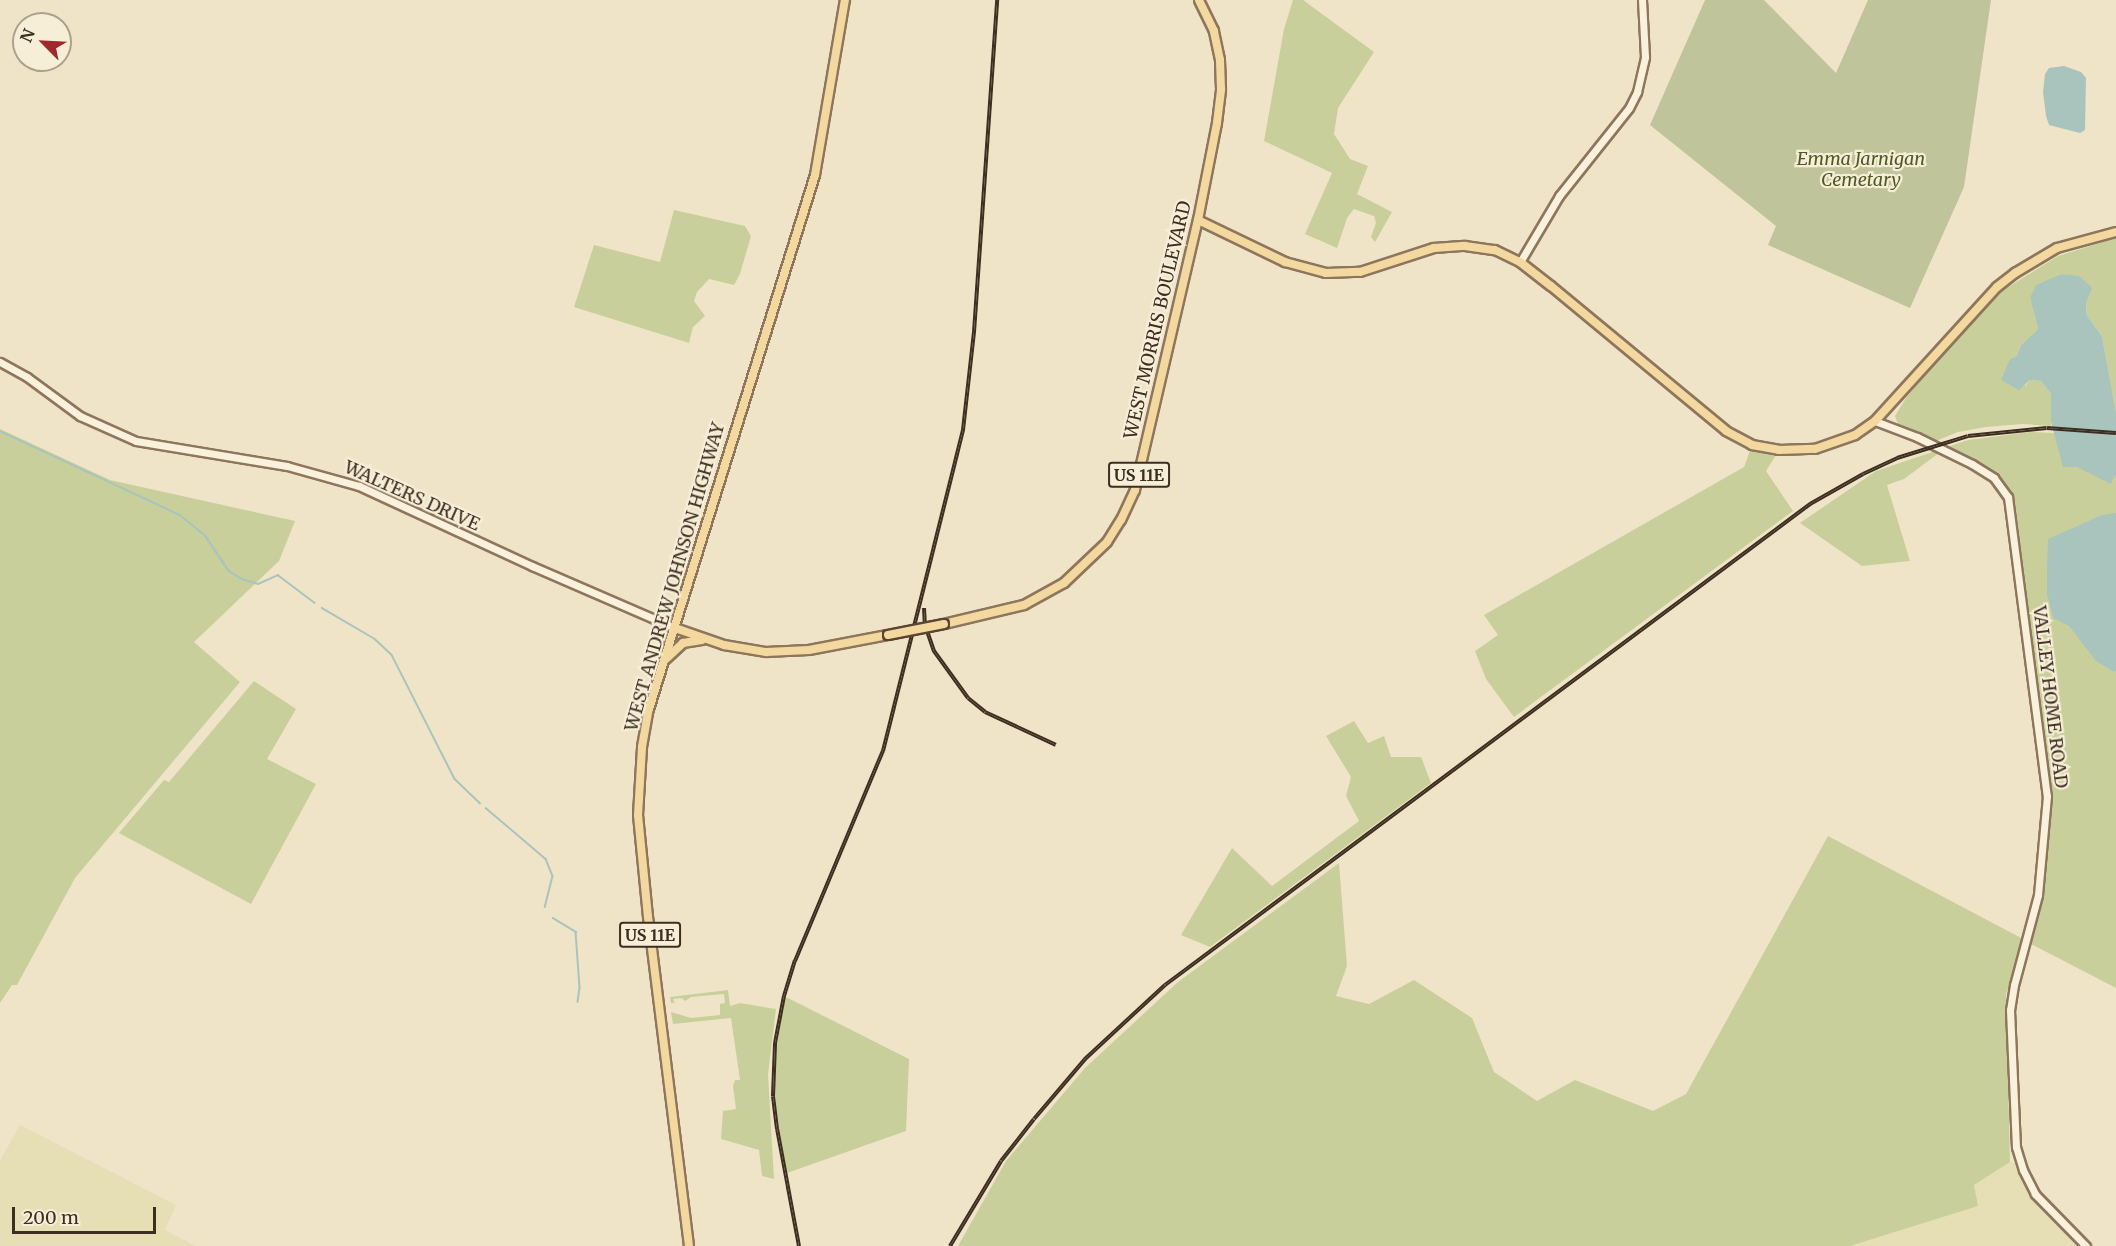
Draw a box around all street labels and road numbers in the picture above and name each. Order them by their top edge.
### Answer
street label: WEST MORRIS BOULEVARD [1120,199,1196,441]
street label: WEST ANDREW JOHNSON HIGHWAY [621,420,729,734]
street label: WALTERS DRIVE [341,456,483,536]
road number: US 11E [1108,462,1170,488]
street label: VALLEY HOME ROAD [2028,605,2072,789]
road number: US 11E [618,922,682,948]

